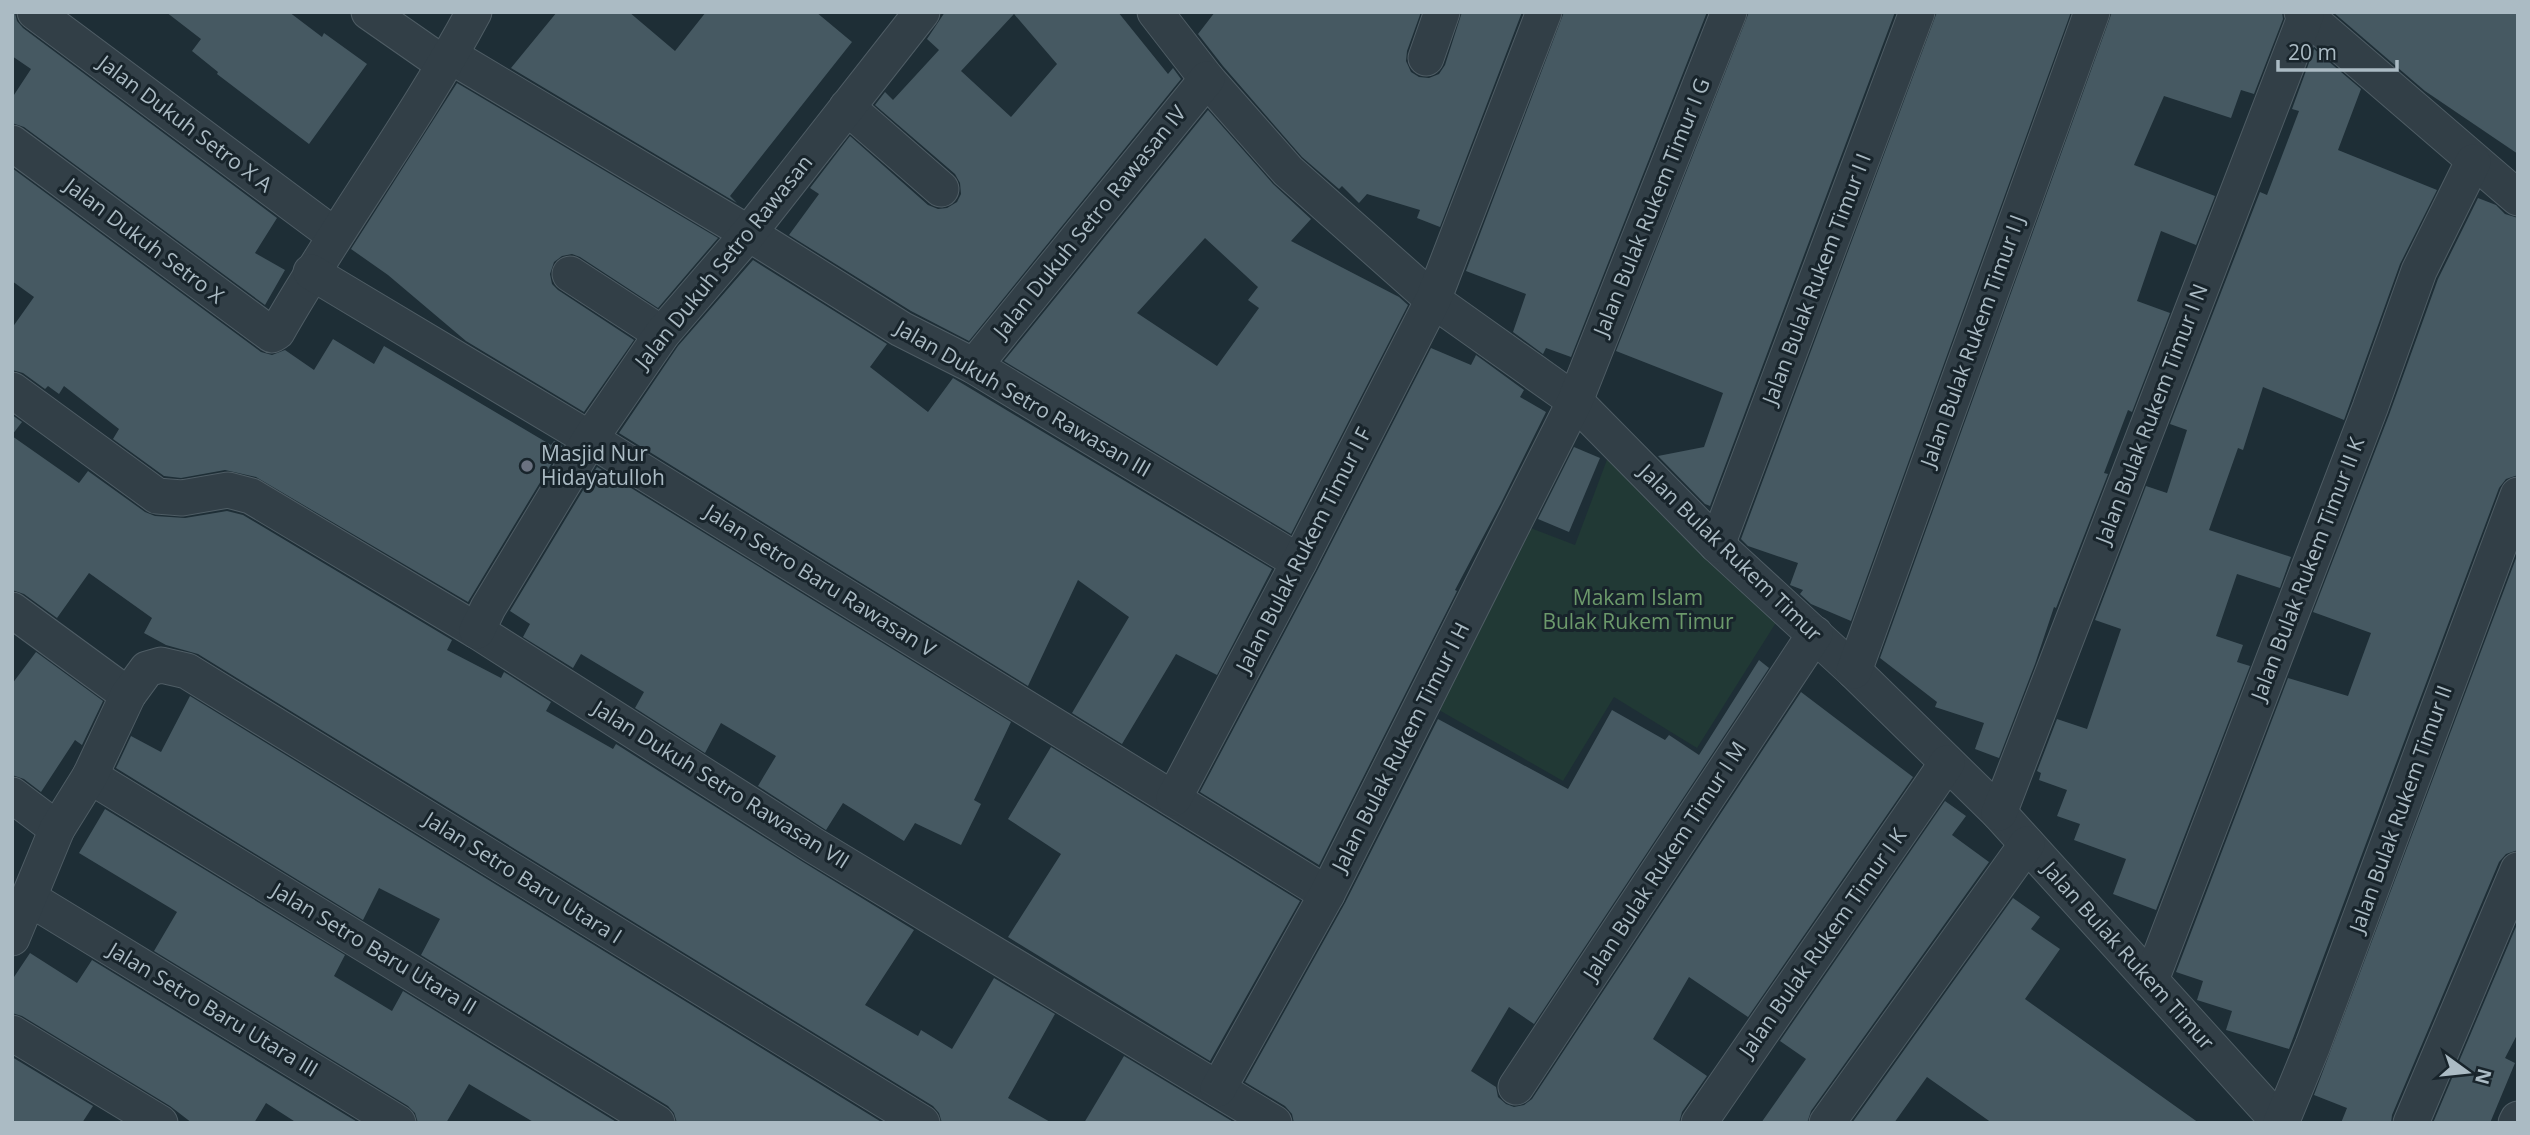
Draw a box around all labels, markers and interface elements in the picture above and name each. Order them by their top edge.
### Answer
scale bar [2278,28,2397,72]
text: 20 m [2288,38,2337,66]
street label: Jalan Dukuh Setro X A [91,47,279,198]
street label: Jalan Bulak Rukem Timur I G [1586,73,1716,342]
street label: Jalan Dukuh Setro Rawasan IV [985,99,1192,345]
street label: Jalan Dukuh Setro Rawasan [627,149,818,376]
street label: Jalan Bulak Rukem Timur I I [1755,149,1877,410]
street label: Jalan Dukuh Setro X [58,170,231,310]
street label: Jalan Bulak Rukem Timur I J [1913,211,2031,472]
street label: Jalan Bulak Rukem Timur I N [2088,280,2214,550]
street label: Jalan Dukuh Setro Rawasan III [889,312,1156,483]
street label: Jalan Bulak Rukem Timur I F [1228,422,1377,679]
street label: Jalan Bulak Rukem Timur II K [2243,433,2370,706]
place label: Masjid Nur Hidayatulloh [541,439,665,491]
street label: Jalan Bulak Rukem Timur [1632,456,1828,647]
marker: Masjid Nur Hidayatulloh [519,458,535,474]
street label: Jalan Setro Baru Rawasan V [698,496,942,663]
park label: Makam Islam Bulak Rukem Timur [1542,583,1734,635]
street label: Jalan Bulak Rukem Timur I H [1324,617,1475,878]
street label: Jalan Bulak Rukem Timur II [2342,681,2458,938]
street label: Jalan Dukuh Setro Rawasan VII [586,692,855,875]
street label: Jalan Bulak Rukem Timur I M [1575,736,1752,987]
street label: Jalan Setro Baru Utara I [418,804,628,950]
street label: Jalan Bulak Rukem Timur I K [1731,822,1912,1064]
street label: Jalan Bulak Rukem Timur [2035,854,2221,1056]
street label: Jalan Setro Baru Utara II [265,875,482,1020]
street label: Jalan Setro Baru Utara III [102,934,324,1083]
north arrow [2432,1037,2502,1107]
text: N [2469,1066,2498,1087]

